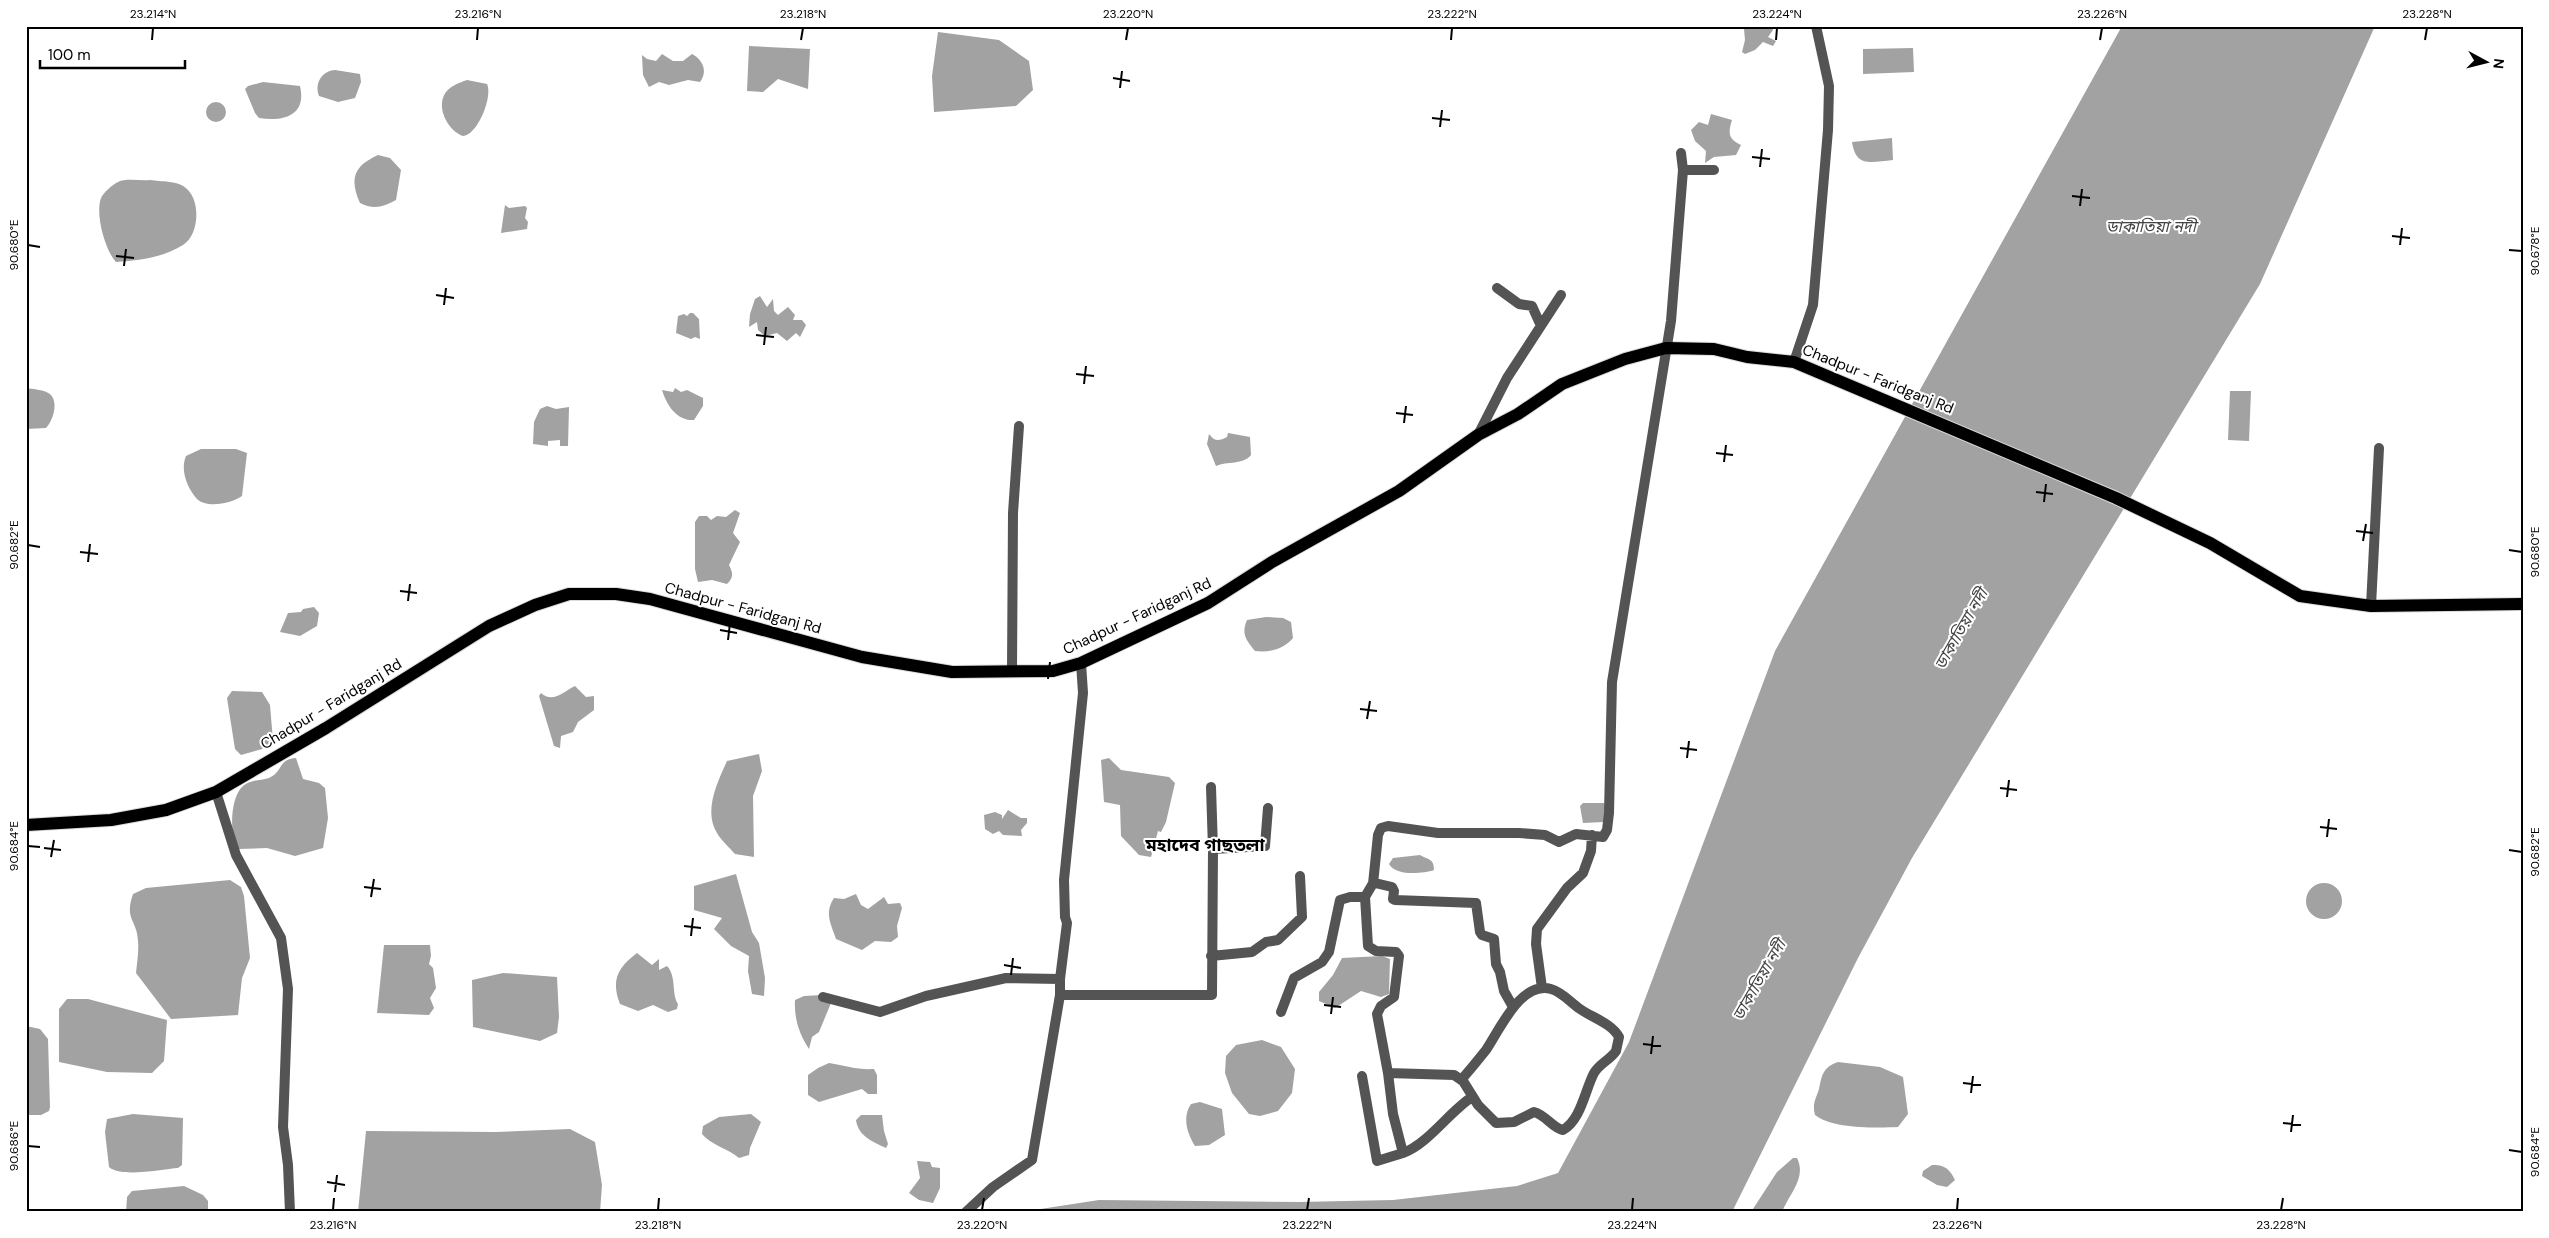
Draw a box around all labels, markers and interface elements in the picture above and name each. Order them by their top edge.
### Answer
text: 23.214°N [130,6,176,22]
text: 23.216°N [455,6,501,22]
text: 23.218°N [780,6,826,22]
text: 23.220°N [1103,6,1153,22]
text: 23.222°N [1427,6,1477,22]
text: 23.224°N [1752,6,1802,22]
text: 23.226°N [2077,6,2127,22]
text: 23.228°N [2402,6,2452,22]
scale bar [40,38,185,70]
north arrow [2462,38,2512,88]
text: 100 m [48,45,91,65]
text: N [2489,57,2508,70]
water label: ডাকাতিয়া নদী [2106,216,2199,237]
text: 90.680°E [6,219,22,271]
text: 90.678°E [2527,226,2543,275]
street label: Chadpur - Faridganj Rd [1799,339,1957,419]
text: 90.682°E [6,520,22,570]
text: 90.680°E [2527,526,2543,578]
street label: Chadpur - Faridganj Rd [1060,573,1214,659]
street label: Chadpur - Faridganj Rd [662,577,824,639]
water label: ডাকাতিয়া নদী [1929,582,1994,673]
street label: Chadpur - Faridganj Rd [257,654,405,754]
text: 90.684°E [6,821,22,871]
text: 90.682°E [2527,827,2543,877]
district label: মহাদেব গাছতলা [1144,833,1265,857]
water label: ডাকাতিয়া নদী [1727,933,1792,1024]
text: 90.686°E [6,1121,22,1171]
text: 90.684°E [2527,1127,2543,1177]
text: 23.216°N [310,1217,356,1233]
text: 23.218°N [635,1217,681,1233]
text: 23.220°N [957,1217,1007,1233]
text: 23.222°N [1282,1217,1332,1233]
text: 23.224°N [1607,1217,1657,1233]
text: 23.226°N [1932,1217,1982,1233]
text: 23.228°N [2256,1217,2306,1233]

